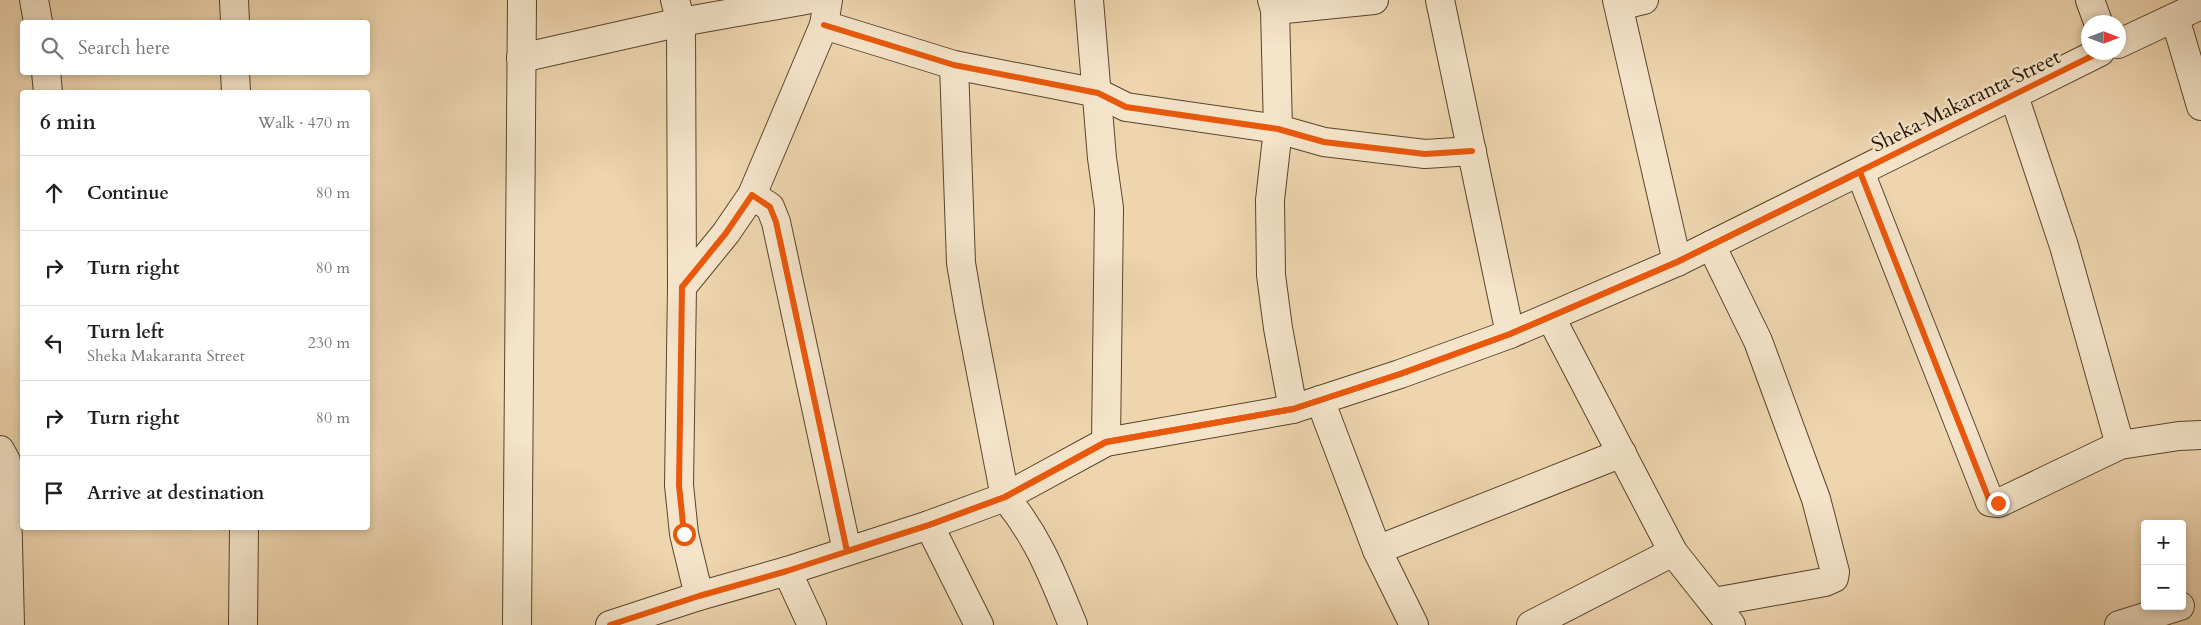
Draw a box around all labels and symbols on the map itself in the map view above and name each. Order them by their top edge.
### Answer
north arrow [2081,15,2126,60]
street label: Sheka Makaranta Street [1867,42,2066,159]
route end [1987,492,2010,515]
route start [673,523,696,546]

